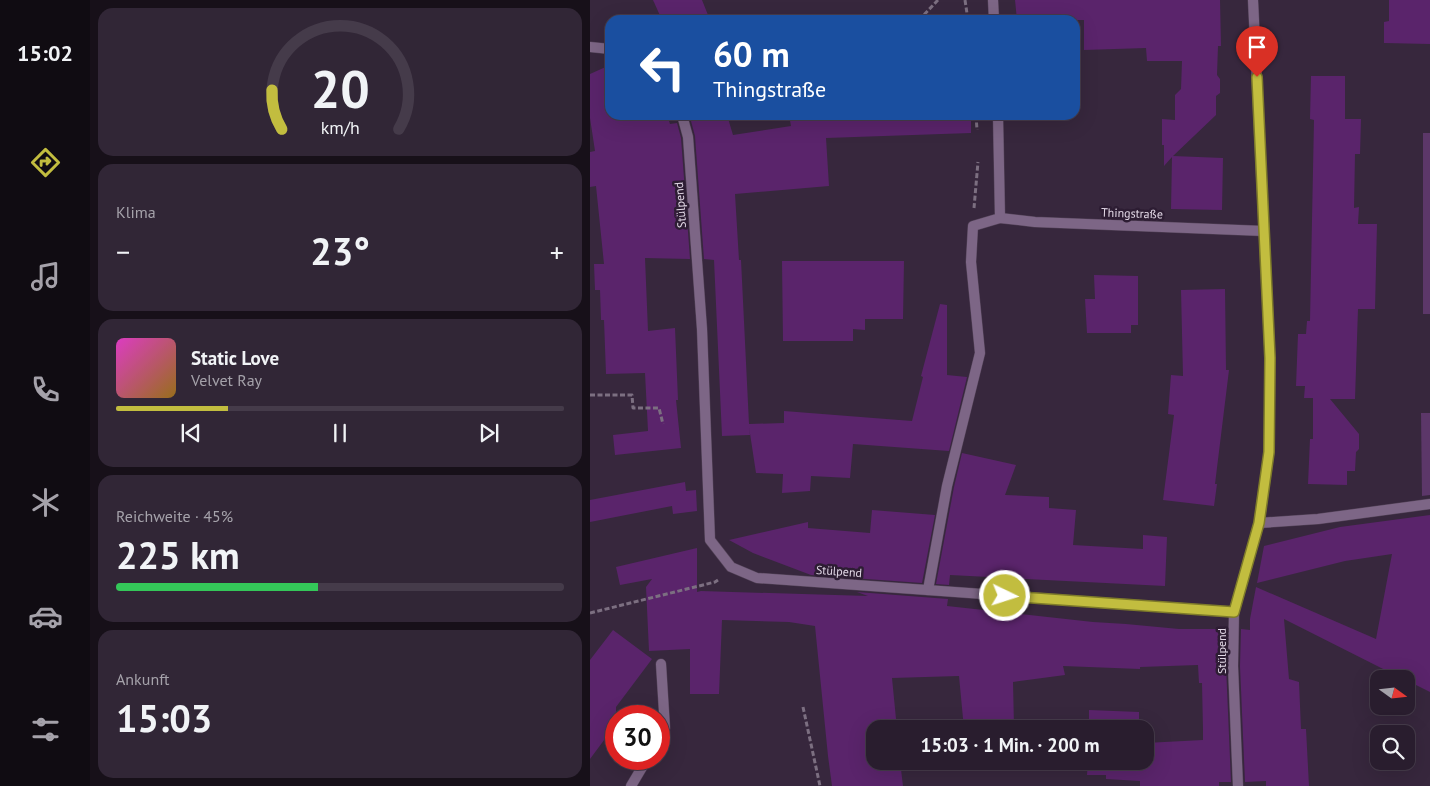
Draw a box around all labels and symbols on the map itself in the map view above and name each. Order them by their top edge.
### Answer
pin [1236,26,1278,77]
street label: Stülpend [671,182,689,228]
street label: Thingstraße [1101,204,1163,222]
street label: Stülpend [816,562,862,580]
position arrow [978,569,1030,621]
street label: Stülpend [1214,628,1229,674]
north arrow [1370,670,1415,715]
speed limit sign: 30 [605,705,670,770]

